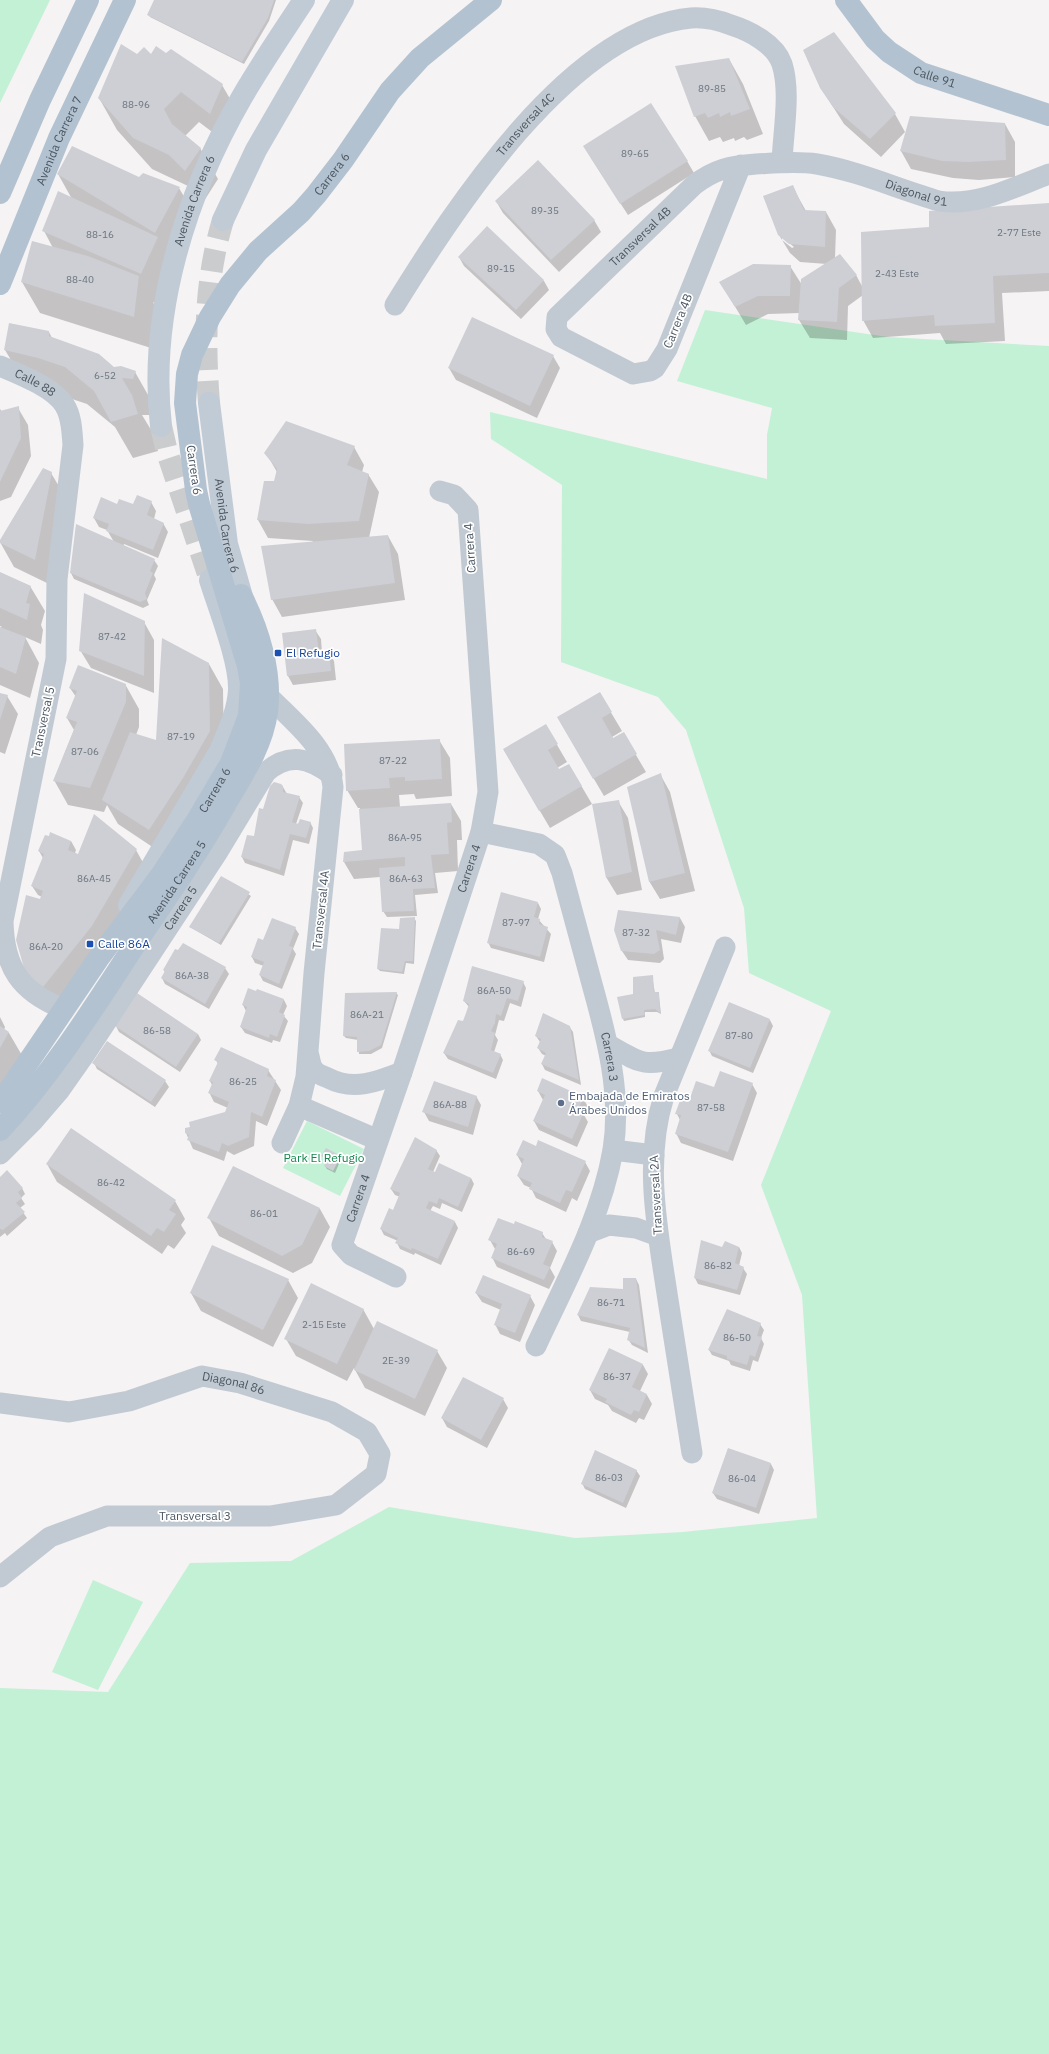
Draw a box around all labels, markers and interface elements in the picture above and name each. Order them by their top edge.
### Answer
street label: Calle 91 [910,62,958,91]
house number: 89-85 [698,82,726,95]
street label: Transversal 4C [493,89,558,159]
street label: Avenida Carrera 7 [33,93,85,187]
house number: 88-96 [122,98,150,111]
house number: 89-65 [621,147,649,160]
street label: Carrera 6 [310,150,353,198]
street label: Avenida Carrera 6 [171,153,218,248]
street label: Diagonal 91 [884,176,948,209]
street label: Transversal 4B [606,203,674,269]
house number: 89-35 [531,204,559,217]
house number: 2-77 Este [997,226,1041,239]
house number: 88-16 [86,228,114,241]
house number: 89-15 [487,262,515,275]
house number: 2-43 Este [875,267,919,280]
house number: 88-40 [66,273,94,286]
street label: Carrera 4B [660,291,695,350]
street label: Calle 88 [13,365,59,400]
house number: 6-52 [94,369,116,382]
street label: Carrera 6 [184,444,205,496]
street label: Avenida Carrera 6 [212,477,243,575]
street label: Carrera 4 [460,523,479,573]
house number: 87-42 [98,630,126,643]
place label: El Refugio [286,645,340,660]
marker: El Refugio [273,648,283,658]
street label: Transversal 5 [28,685,57,759]
house number: 87-19 [167,730,195,743]
house number: 87-06 [71,745,99,758]
house number: 87-22 [379,754,407,767]
street label: Carrera 6 [195,764,234,815]
house number: 86A-95 [388,831,422,844]
street label: Avenida Carrera 5 [145,838,209,926]
street label: Carrera 4 [454,842,483,894]
street label: Transversal 4A [309,869,332,950]
house number: 86A-45 [77,872,111,885]
house number: 86A-63 [389,872,423,885]
street label: Carrera 5 [161,883,201,933]
house number: 87-97 [502,916,530,929]
house number: 87-32 [622,926,650,939]
place label: Calle 86A [98,936,150,951]
marker: Calle 86A [85,939,95,949]
house number: 86A-20 [29,940,63,953]
house number: 86A-38 [175,969,209,982]
house number: 86A-50 [477,984,511,997]
house number: 86A-21 [350,1008,384,1021]
house number: 86-58 [143,1024,171,1037]
house number: 87-80 [725,1029,753,1042]
street label: Carrera 3 [598,1031,622,1083]
house number: 86-25 [229,1075,257,1088]
place label: Embajada de Emiratos Árabes Unidos [569,1088,690,1117]
house number: 86A-88 [433,1098,467,1111]
marker: Embajada de Emiratos Árabes Unidos [556,1098,566,1108]
house number: 87-58 [697,1101,725,1114]
park label: Park El Refugio [283,1150,365,1165]
street label: Transversal 2A [646,1155,665,1235]
street label: Carrera 4 [342,1172,373,1224]
house number: 86-42 [97,1176,125,1189]
house number: 86-01 [250,1207,278,1220]
house number: 86-69 [507,1245,535,1258]
house number: 86-82 [704,1259,732,1272]
house number: 86-71 [597,1296,625,1309]
house number: 2-15 Este [302,1318,346,1331]
house number: 86-50 [723,1331,751,1344]
house number: 2E-39 [382,1354,410,1367]
street label: Diagonal 86 [201,1368,267,1397]
house number: 86-37 [603,1370,631,1383]
house number: 86-03 [595,1471,623,1484]
house number: 86-04 [728,1472,756,1485]
street label: Transversal 3 [159,1508,231,1523]

